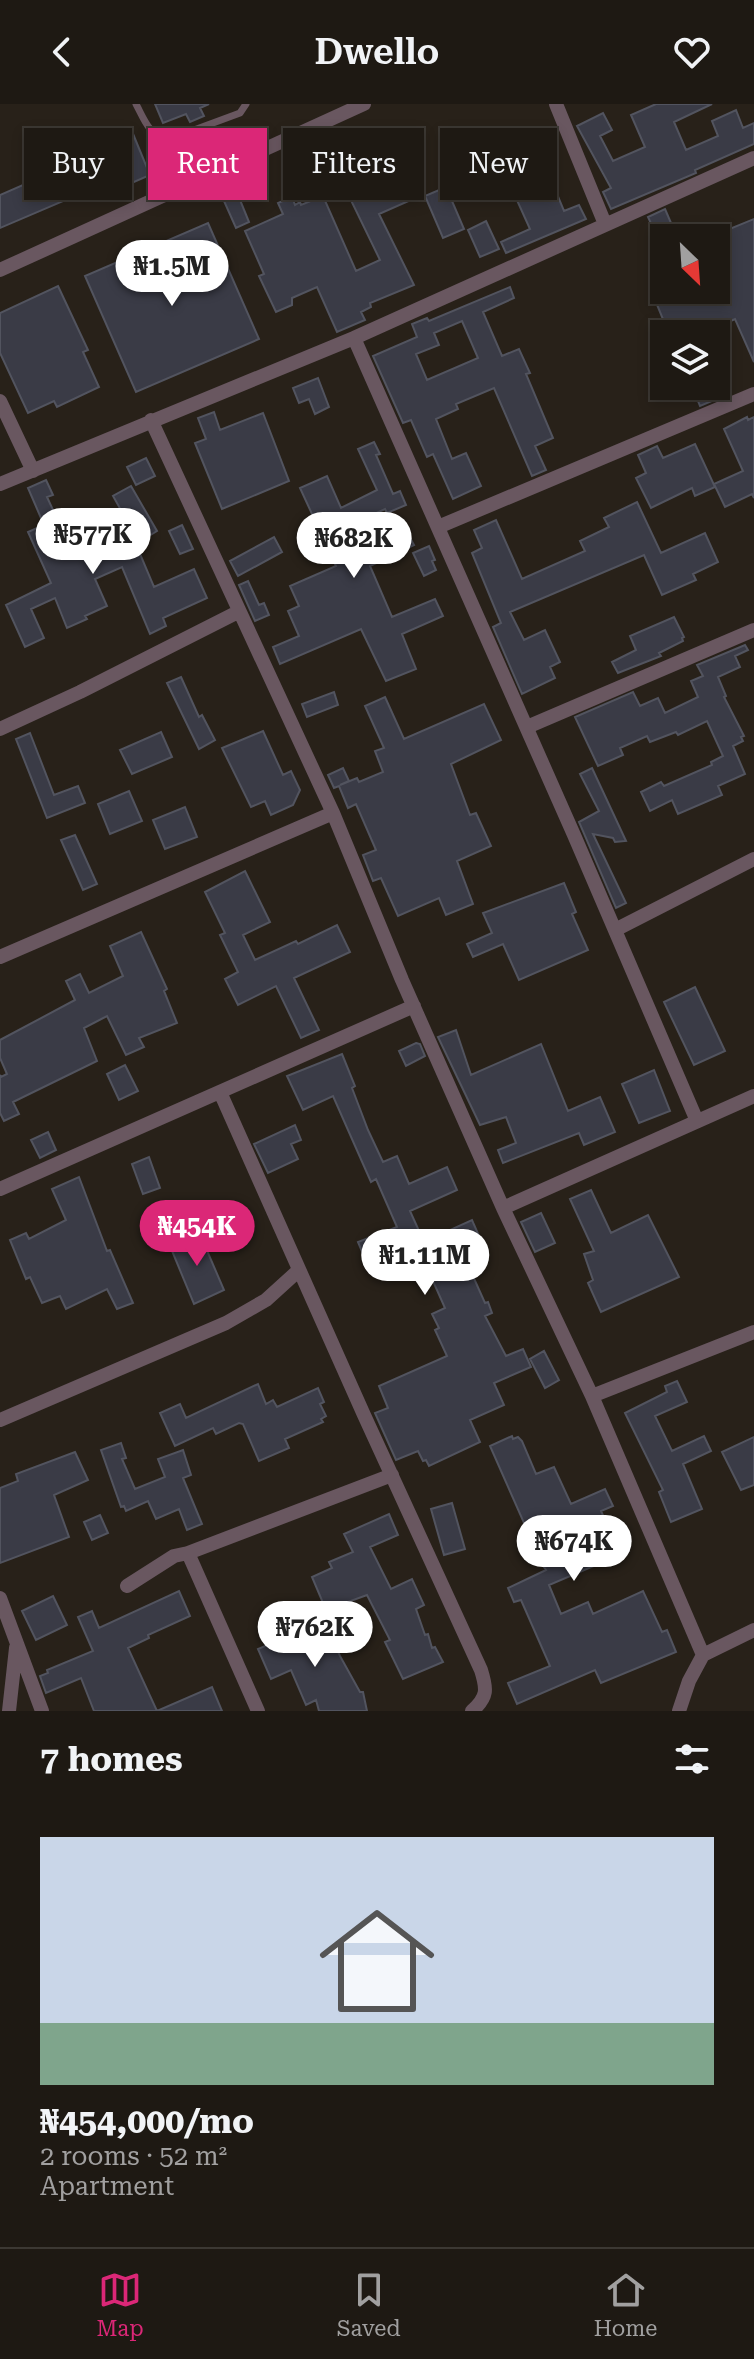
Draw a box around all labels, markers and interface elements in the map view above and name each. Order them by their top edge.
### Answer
icon: back [40,30,84,74]
icon: heart [670,30,714,74]
text: Dwello [314,31,440,73]
chip: Buy [24,128,132,200]
chip: Rent [148,128,267,200]
chip: Filters [283,128,424,200]
chip: New [440,128,557,200]
north arrow [650,224,730,304]
map controls [650,224,730,400]
pin: ₦1.5M [116,240,228,308]
text: ₦1.5M [134,251,210,281]
button: layers [650,320,730,400]
pin: ₦577K [37,508,149,576]
pin: ₦682K [298,512,410,580]
text: ₦577K [54,519,132,549]
text: ₦682K [315,523,393,553]
pin: ₦454K [141,1200,253,1268]
text: ₦454K [158,1211,236,1241]
pin: ₦1.11M [360,1229,490,1297]
text: ₦1.11M [379,1240,471,1270]
pin: ₦674K [518,1515,630,1583]
text: ₦674K [535,1526,613,1556]
pin: ₦762K [259,1601,371,1669]
text: ₦762K [276,1612,354,1642]
icon: filters [670,1737,714,1781]
text: 7 homes [40,1739,183,1779]
icon: home [305,1889,449,2033]
text: ₦454,000/mo [40,2101,254,2141]
text: 2 rooms · 52 m² [40,2141,227,2171]
text: Apartment [40,2171,174,2201]
tab: Map [97,2268,144,2341]
tab: Saved [337,2268,401,2341]
tab: Home [594,2268,657,2341]

